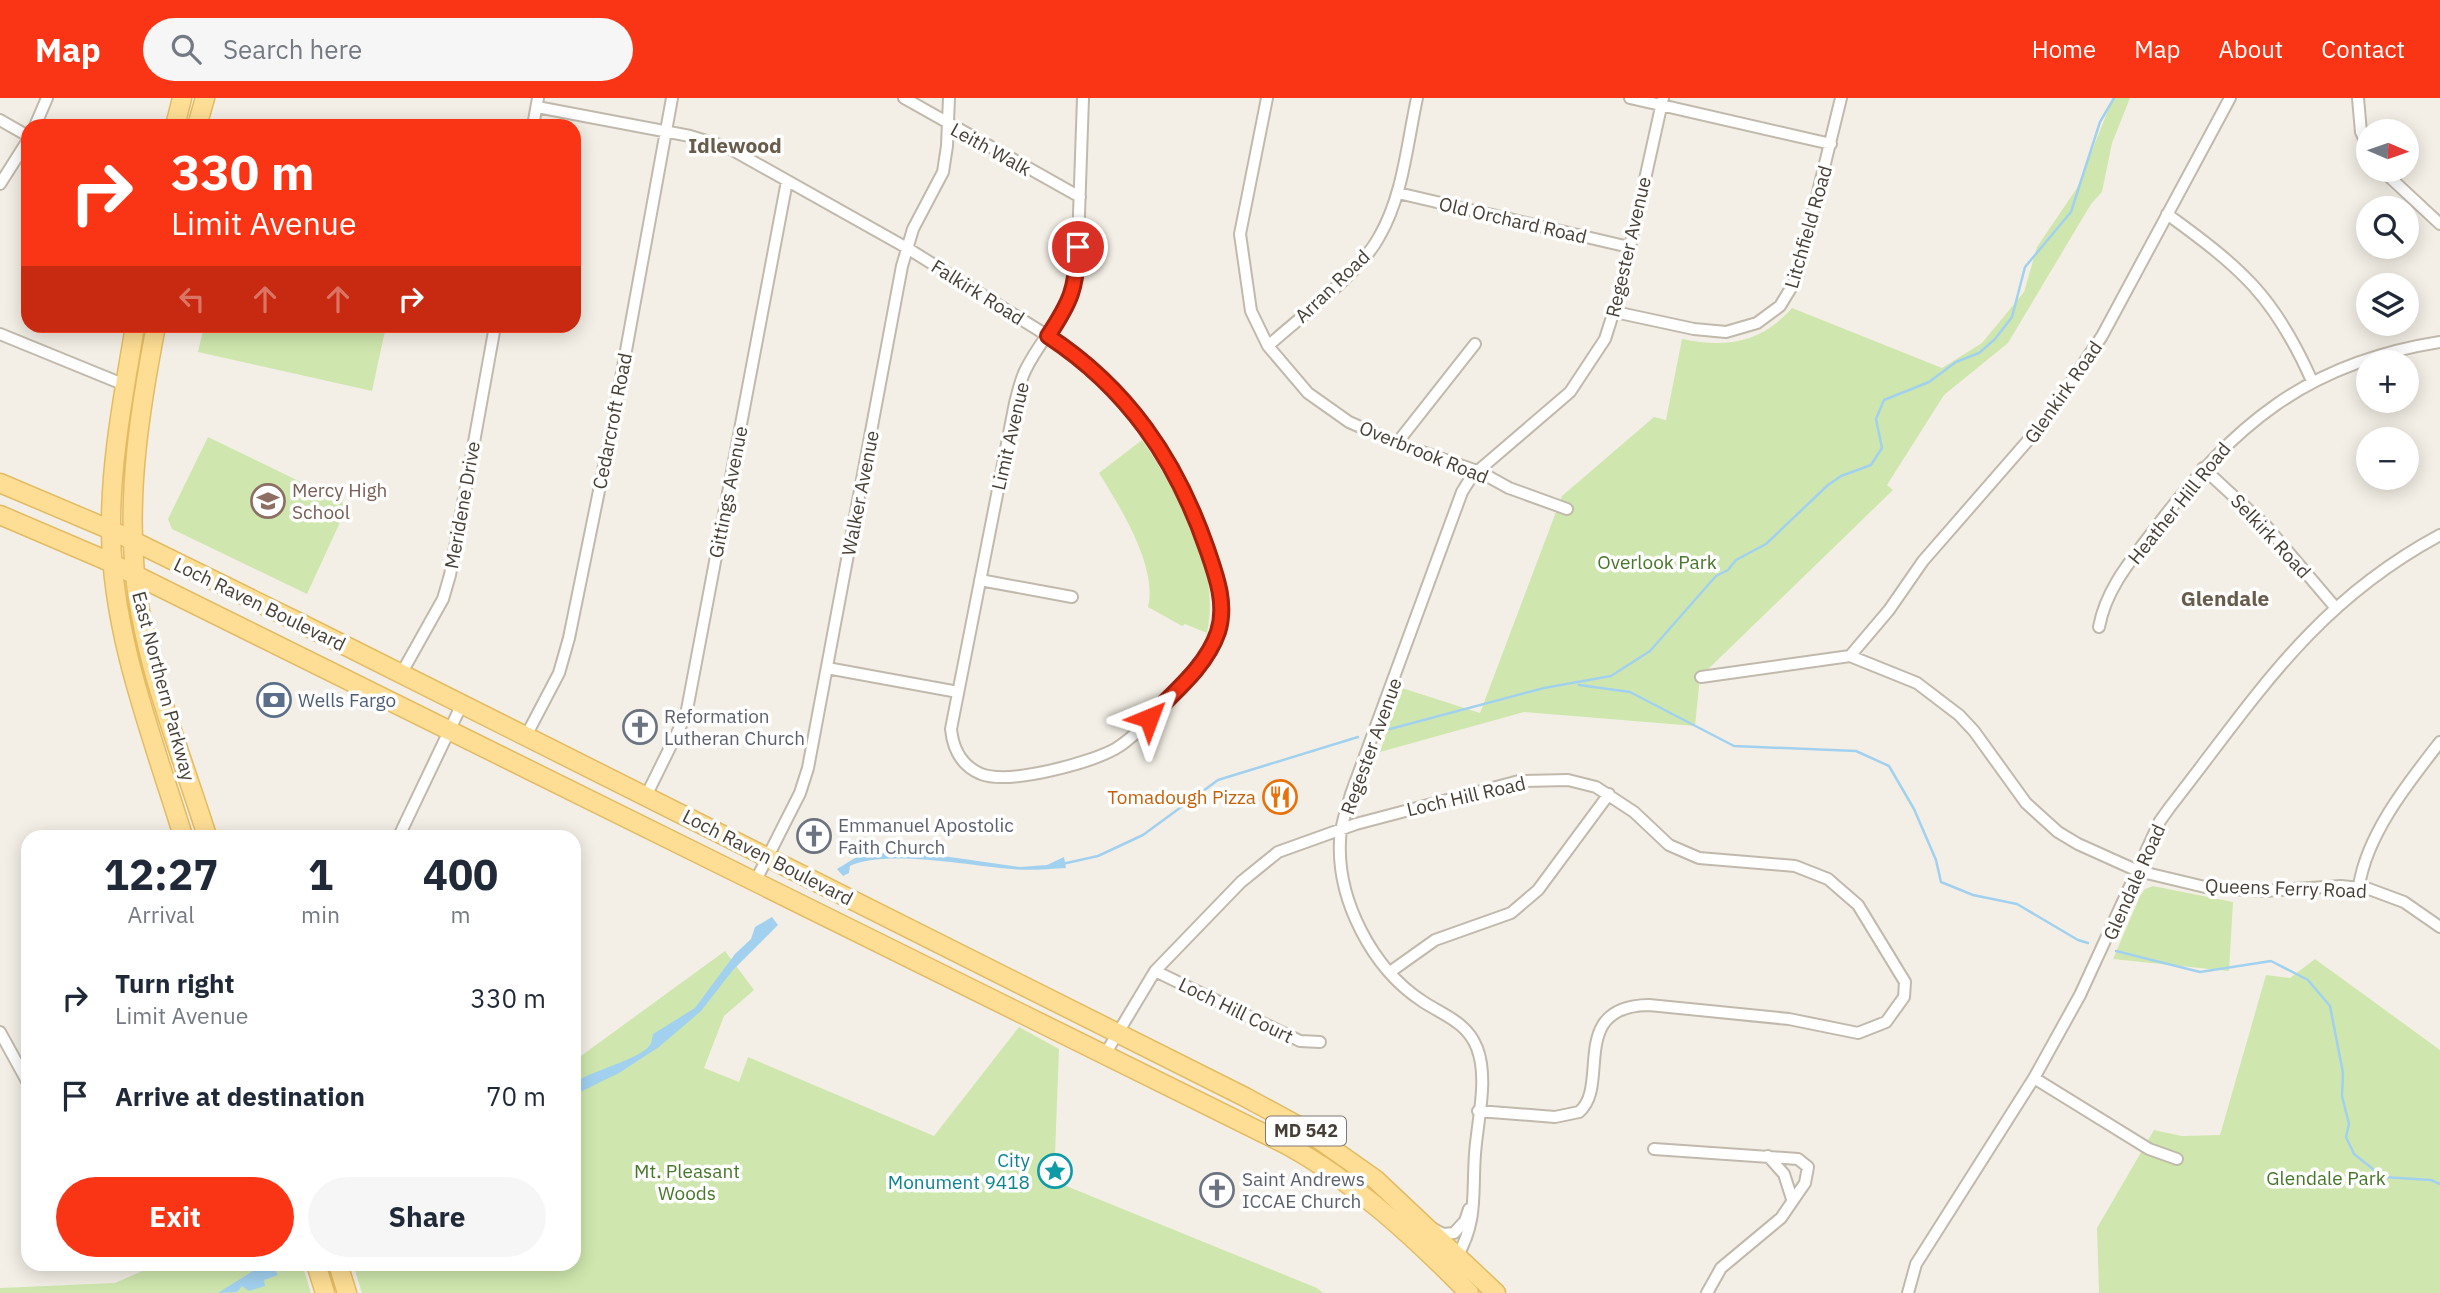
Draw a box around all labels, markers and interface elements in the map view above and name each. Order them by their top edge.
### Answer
search box [143,18,633,81]
text: Map [35,28,101,71]
icon: search [167,30,205,68]
text: Search here [223,32,362,66]
text: Home [2032,33,2096,65]
text: Map [2134,33,2180,65]
text: About [2218,33,2283,65]
text: Contact [2321,33,2405,65]
street label: Leith Walk [946,117,1036,181]
north arrow [2356,119,2418,182]
map controls [2356,119,2419,490]
district label: Idlewood [688,131,782,159]
text: 330 m [171,140,315,203]
icon: right [56,147,147,238]
street label: Litchfield Road [1779,163,1837,291]
street label: Regester Avenue [1600,174,1656,320]
street label: Old Orchard Road [1437,191,1589,249]
button: search [2356,196,2419,259]
text: Limit Avenue [171,202,357,244]
pin [1048,217,1108,277]
icon: arrive [1059,228,1097,266]
street label: Arran Road [1289,244,1375,328]
street label: Falkirk Road [927,254,1029,330]
button: layers [2356,273,2419,336]
icon: left [173,280,211,318]
icon: ahead [246,280,284,318]
icon: ahead [319,280,357,318]
icon: right [392,280,430,318]
street label: Glenkirk Road [2019,336,2107,448]
button: + [2356,350,2419,413]
street label: Cedarcroft Road [587,351,637,491]
street label: Limit Avenue [986,380,1034,492]
street label: Overbrook Road [1356,415,1492,489]
street label: Gittings Avenue [703,424,753,560]
button: − [2356,427,2419,490]
street label: Walker Avenue [836,428,884,558]
street label: Heather Hill Road [2122,437,2236,569]
street label: Meridene Drive [439,439,485,571]
place label: Mercy High School [292,478,387,524]
school or university icon: Mercy High School [249,482,287,520]
street label: Selkirk Road [2226,489,2316,583]
park label: Overlook Park [1597,550,1717,574]
street label: Loch Raven Boulevard [170,552,350,656]
district label: Glendale [2181,584,2270,612]
street label: East Northern Parkway [127,589,201,784]
street label: Regester Avenue [1335,674,1407,818]
bank icon: Wells Fargo [255,681,293,719]
position arrow [1112,681,1186,755]
place label: Wells Fargo [298,688,396,712]
place label: Reformation Lutheran Church [664,704,805,750]
church icon: Reformation Lutheran Church [621,708,659,746]
street label: Loch Hill Road [1404,771,1528,821]
restaurant icon: Tomadough Pizza [1261,778,1299,816]
place label: Tomadough Pizza [1107,785,1256,809]
street label: Loch Raven Boulevard [679,804,857,910]
place label: Emmanuel Apostolic Faith Church [838,813,1014,859]
church icon: Emmanuel Apostolic Faith Church [795,817,833,855]
street label: Glendale Road [2098,820,2170,944]
text: 12:27 [104,847,218,902]
text: 1 [308,847,333,902]
text: 400 [423,847,498,902]
street label: Queens Ferry Road [2205,873,2367,903]
text: Arrival [128,899,195,929]
text: min [301,899,340,929]
text: m [450,899,471,929]
text: Turn right [115,966,234,1000]
street label: Loch Hill Court [1175,972,1297,1048]
icon: right [56,979,94,1017]
text: 330 m [470,981,546,1015]
text: Limit Avenue [115,1000,248,1030]
icon: arrive [56,1077,94,1115]
text: Arrive at destination [115,1079,365,1113]
text: 70 m [486,1079,546,1113]
road number: MD 542 [1266,1116,1346,1146]
place label: City Monument 9418 [888,1148,1031,1194]
place icon: City Monument 9418 [1036,1152,1074,1190]
park label: Mt. Pleasant Woods [634,1159,740,1205]
park label: Glendale Park [2266,1166,2386,1190]
place label: Saint Andrews ICCAE Church [1242,1167,1365,1213]
church icon: Saint Andrews ICCAE Church [1198,1171,1236,1209]
button: Exit [56,1177,294,1257]
button: Share [308,1177,546,1257]

